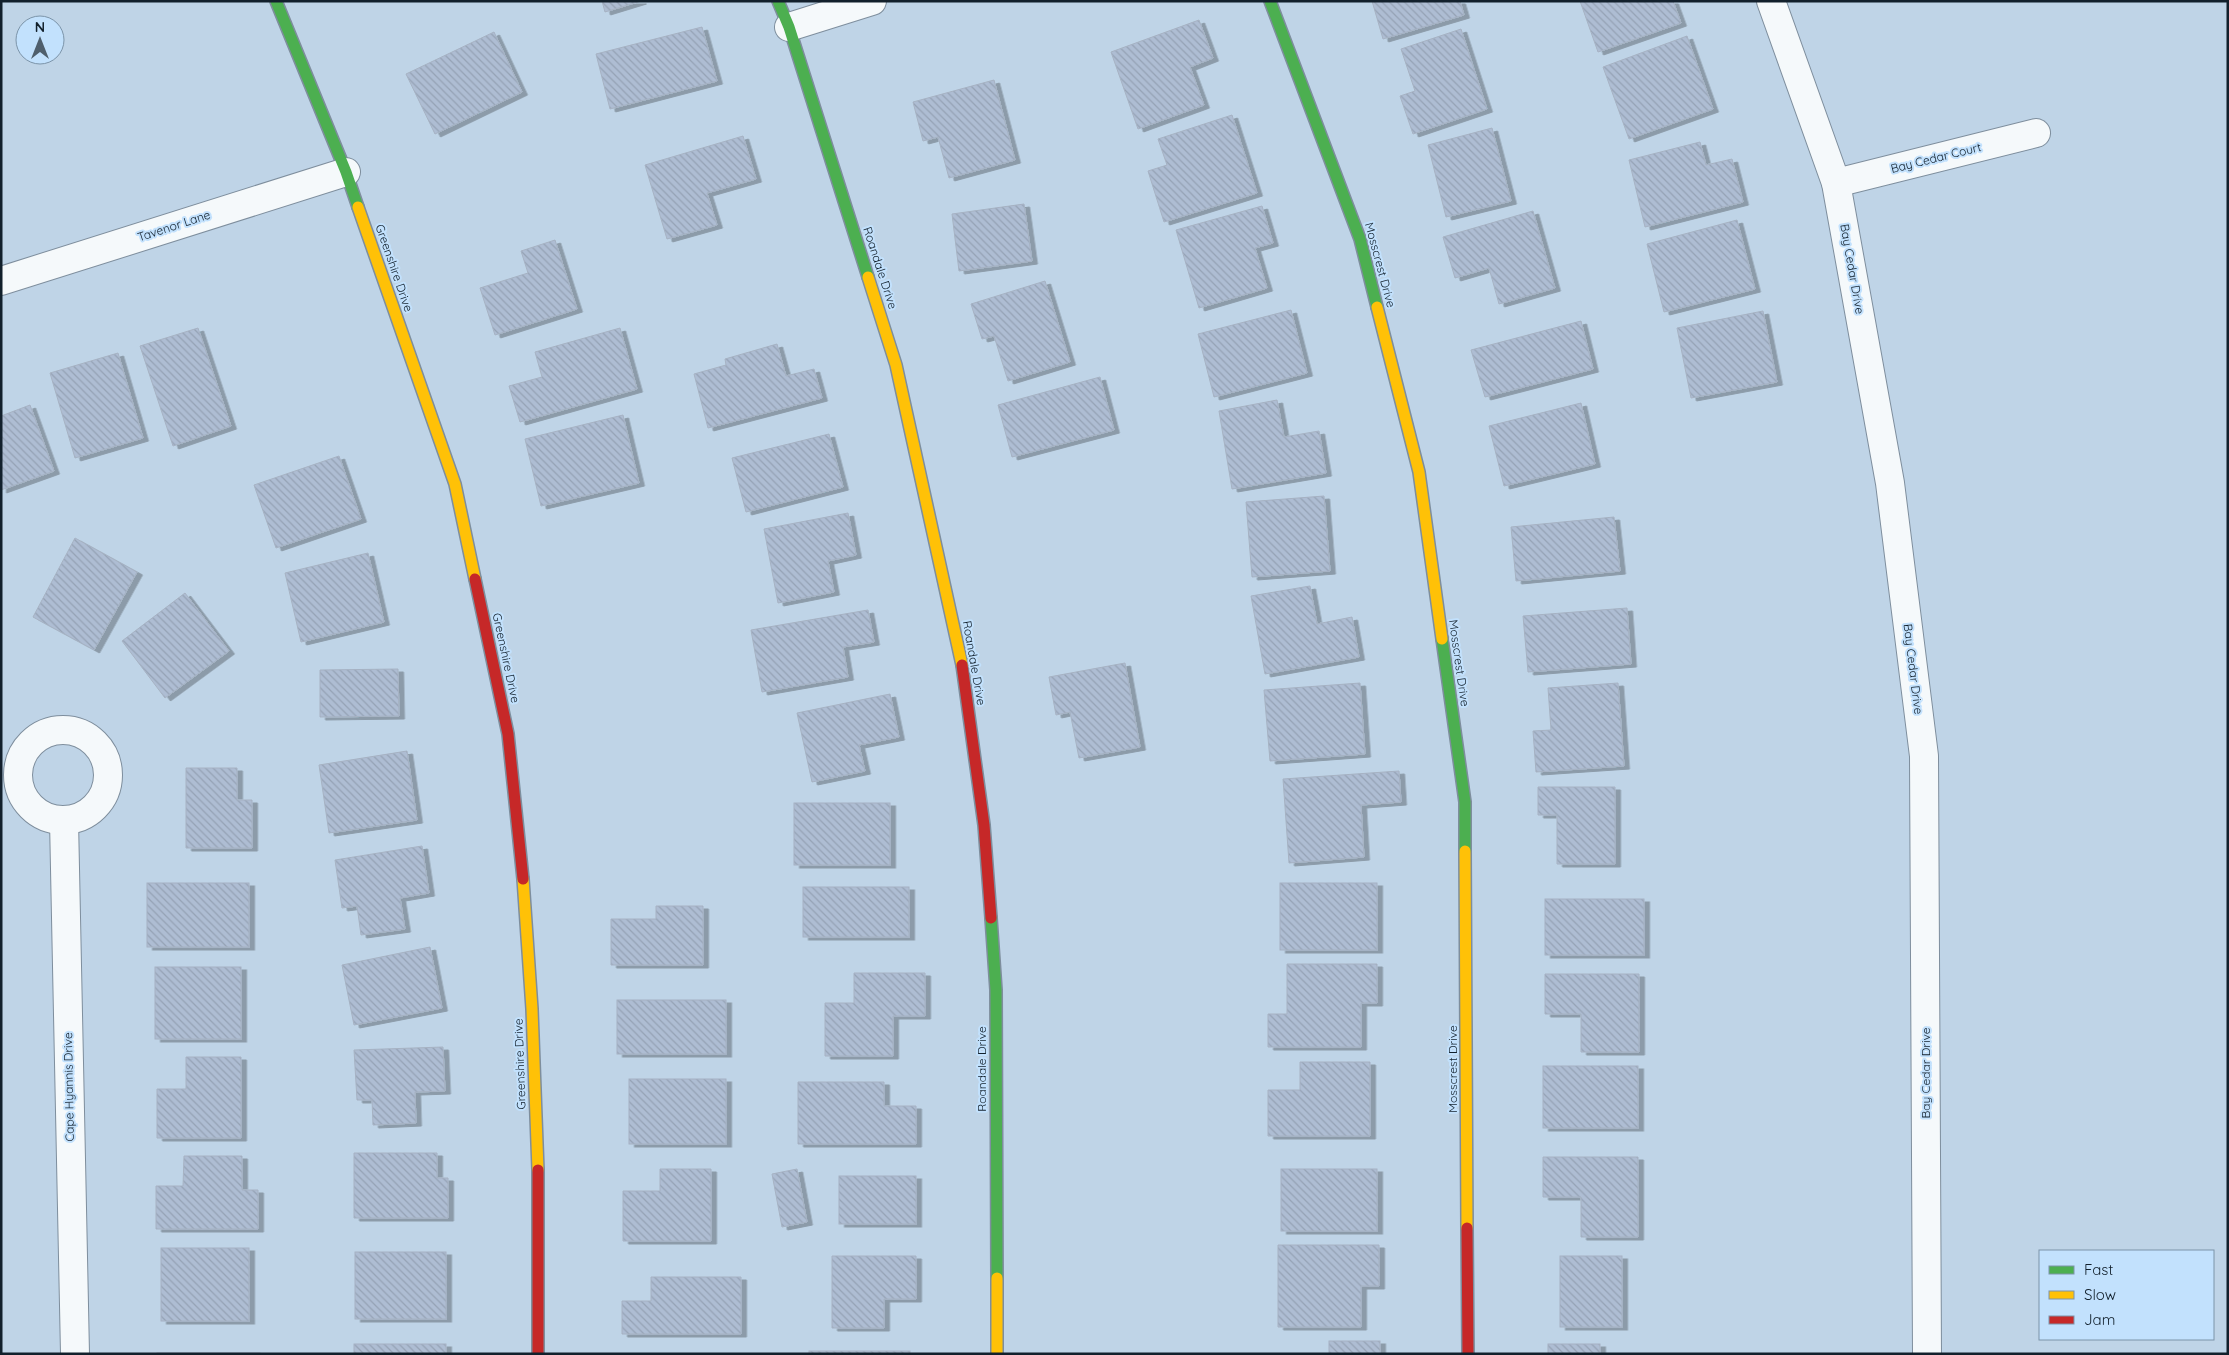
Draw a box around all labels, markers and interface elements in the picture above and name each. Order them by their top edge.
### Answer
north arrow [15,15,65,65]
text: N [35,18,45,36]
street label: Bay Cedar Court [1889,139,1983,176]
street label: Tavenor Lane [136,207,212,244]
street label: Mosscrest Drive [1362,221,1399,309]
street label: Greenshire Drive [372,222,417,314]
street label: Bay Cedar Drive [1837,223,1868,315]
street label: Roandale Drive [860,225,901,311]
street label: Greenshire Drive [490,612,523,704]
street label: Mosscrest Drive [1446,618,1473,708]
street label: Roandale Drive [960,619,989,707]
street label: Bay Cedar Drive [1900,623,1927,715]
street label: Greenshire Drive [510,1018,529,1110]
street label: Mosscrest Drive [1445,1025,1460,1113]
street label: Roandale Drive [974,1026,989,1112]
street label: Bay Cedar Drive [1918,1027,1933,1119]
street label: Cape Hyannis Drive [60,1032,77,1142]
legend [2039,1250,2214,1340]
text: Fast [2084,1260,2113,1279]
text: Slow [2084,1285,2116,1304]
text: Jam [2084,1310,2115,1329]

